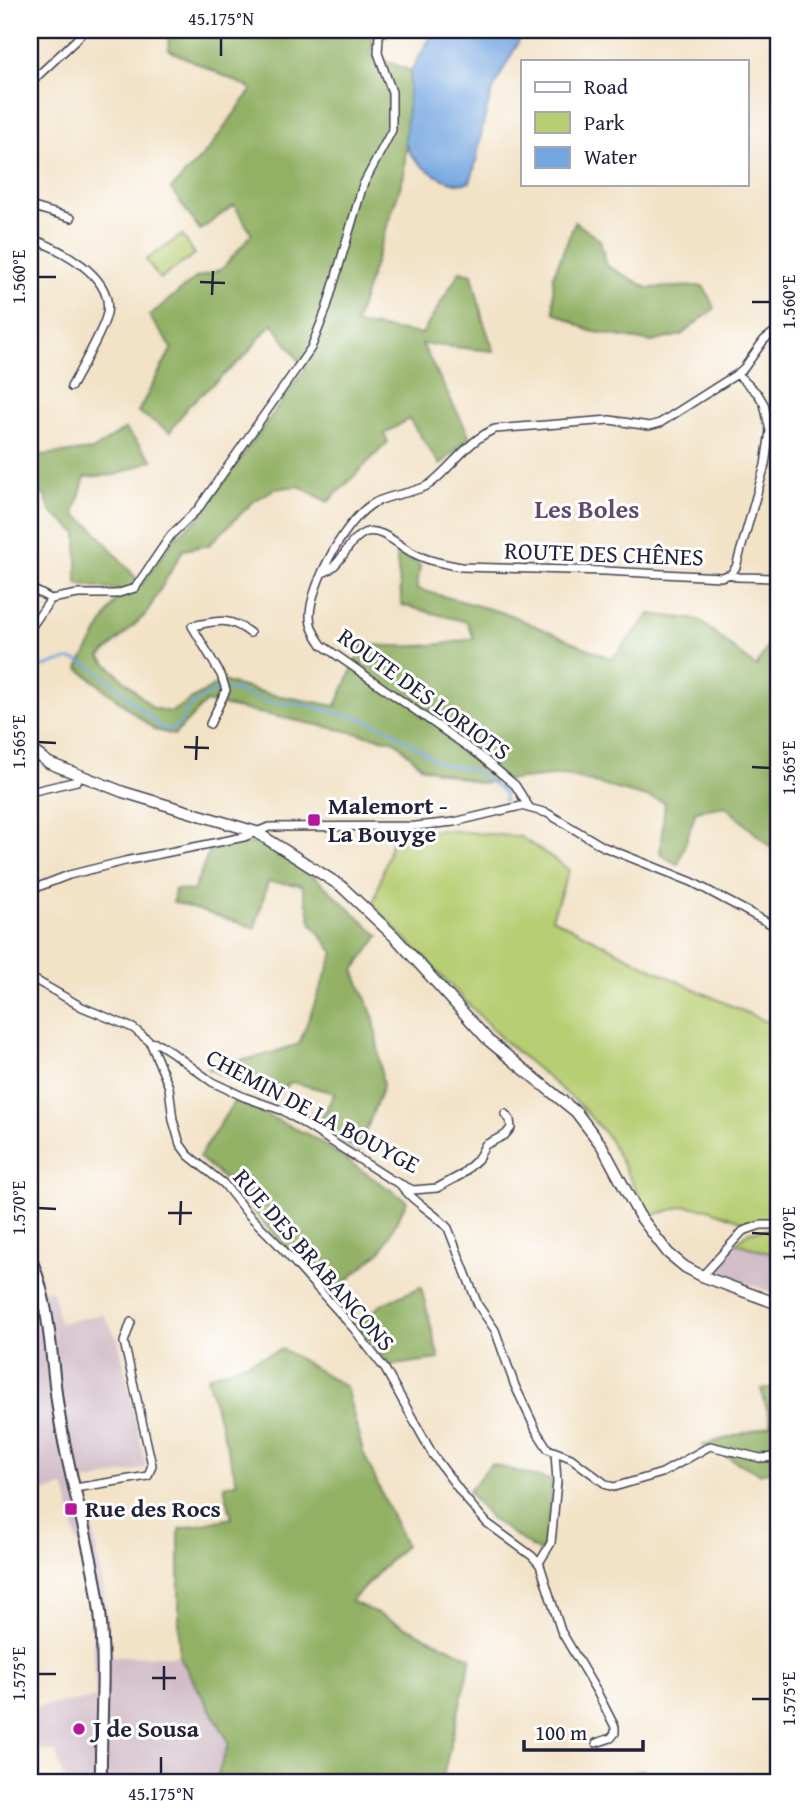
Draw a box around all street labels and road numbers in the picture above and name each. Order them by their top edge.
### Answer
street label: ROUTE DES CHÊNES [504,533,704,574]
street label: ROUTE DES LORIOTS [331,619,518,768]
street label: CHEMIN DE LA BOUYGE [200,1039,426,1182]
street label: RUE DES BRABANCONS [225,1161,404,1359]

